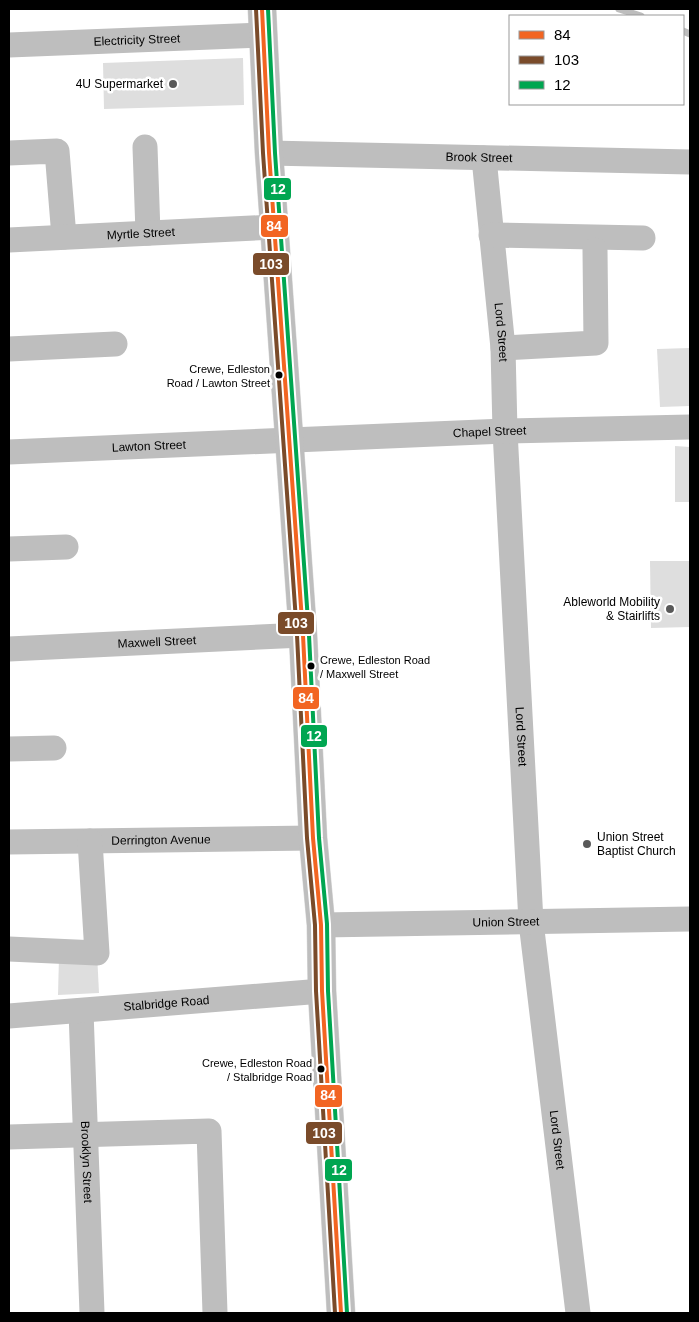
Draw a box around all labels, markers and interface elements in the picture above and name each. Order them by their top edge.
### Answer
legend [509,15,684,105]
text: 84 [554,26,571,43]
street label: Electricity Street [93,31,181,49]
text: 103 [554,51,579,68]
text: 12 [554,76,571,93]
place label: 4U Supermarket [76,77,164,91]
marker: 4U Supermarket [167,78,179,90]
street label: Brook Street [445,150,513,165]
line badge: 12 [263,177,292,201]
text: 12 [270,181,286,197]
line badge: 84 [260,214,289,238]
text: 84 [266,218,282,234]
street label: Myrtle Street [106,225,176,242]
line badge: 103 [252,252,290,276]
text: 103 [259,256,283,272]
street label: Lord Street [491,302,510,363]
place label: Crewe, Edleston Road / Lawton Street [167,363,270,389]
marker: Crewe, Edleston Road / Lawton Street [274,370,284,380]
street label: Chapel Street [453,424,527,440]
street label: Lawton Street [112,437,187,455]
place label: Ableworld Mobility & Stairlifts [563,595,660,623]
marker: Ableworld Mobility & Stairlifts [664,603,676,615]
line badge: 103 [277,611,315,635]
text: 103 [284,615,308,631]
street label: Maxwell Street [117,633,197,651]
place label: Crewe, Edleston Road / Maxwell Street [320,654,430,680]
marker: Crewe, Edleston Road / Maxwell Street [306,661,316,671]
line badge: 84 [292,686,320,710]
text: 84 [298,690,314,706]
street label: Lord Street [513,707,530,767]
line badge: 12 [300,724,328,748]
text: 12 [306,728,322,744]
place label: Union Street Baptist Church [597,830,676,858]
street label: Derrington Avenue [111,832,211,848]
marker: Union Street Baptist Church [581,838,593,850]
street label: Union Street [472,914,540,930]
street label: Stalbridge Road [123,993,210,1014]
place label: Crewe, Edleston Road / Stalbridge Road [202,1057,312,1083]
marker: Crewe, Edleston Road / Stalbridge Road [316,1064,326,1074]
line badge: 84 [314,1084,343,1108]
text: 84 [320,1087,336,1103]
street label: Lord Street [547,1109,568,1171]
street label: Brooklyn Street [78,1121,95,1204]
line badge: 103 [305,1121,343,1145]
text: 103 [312,1125,336,1141]
line badge: 12 [324,1158,353,1182]
text: 12 [331,1162,347,1178]

